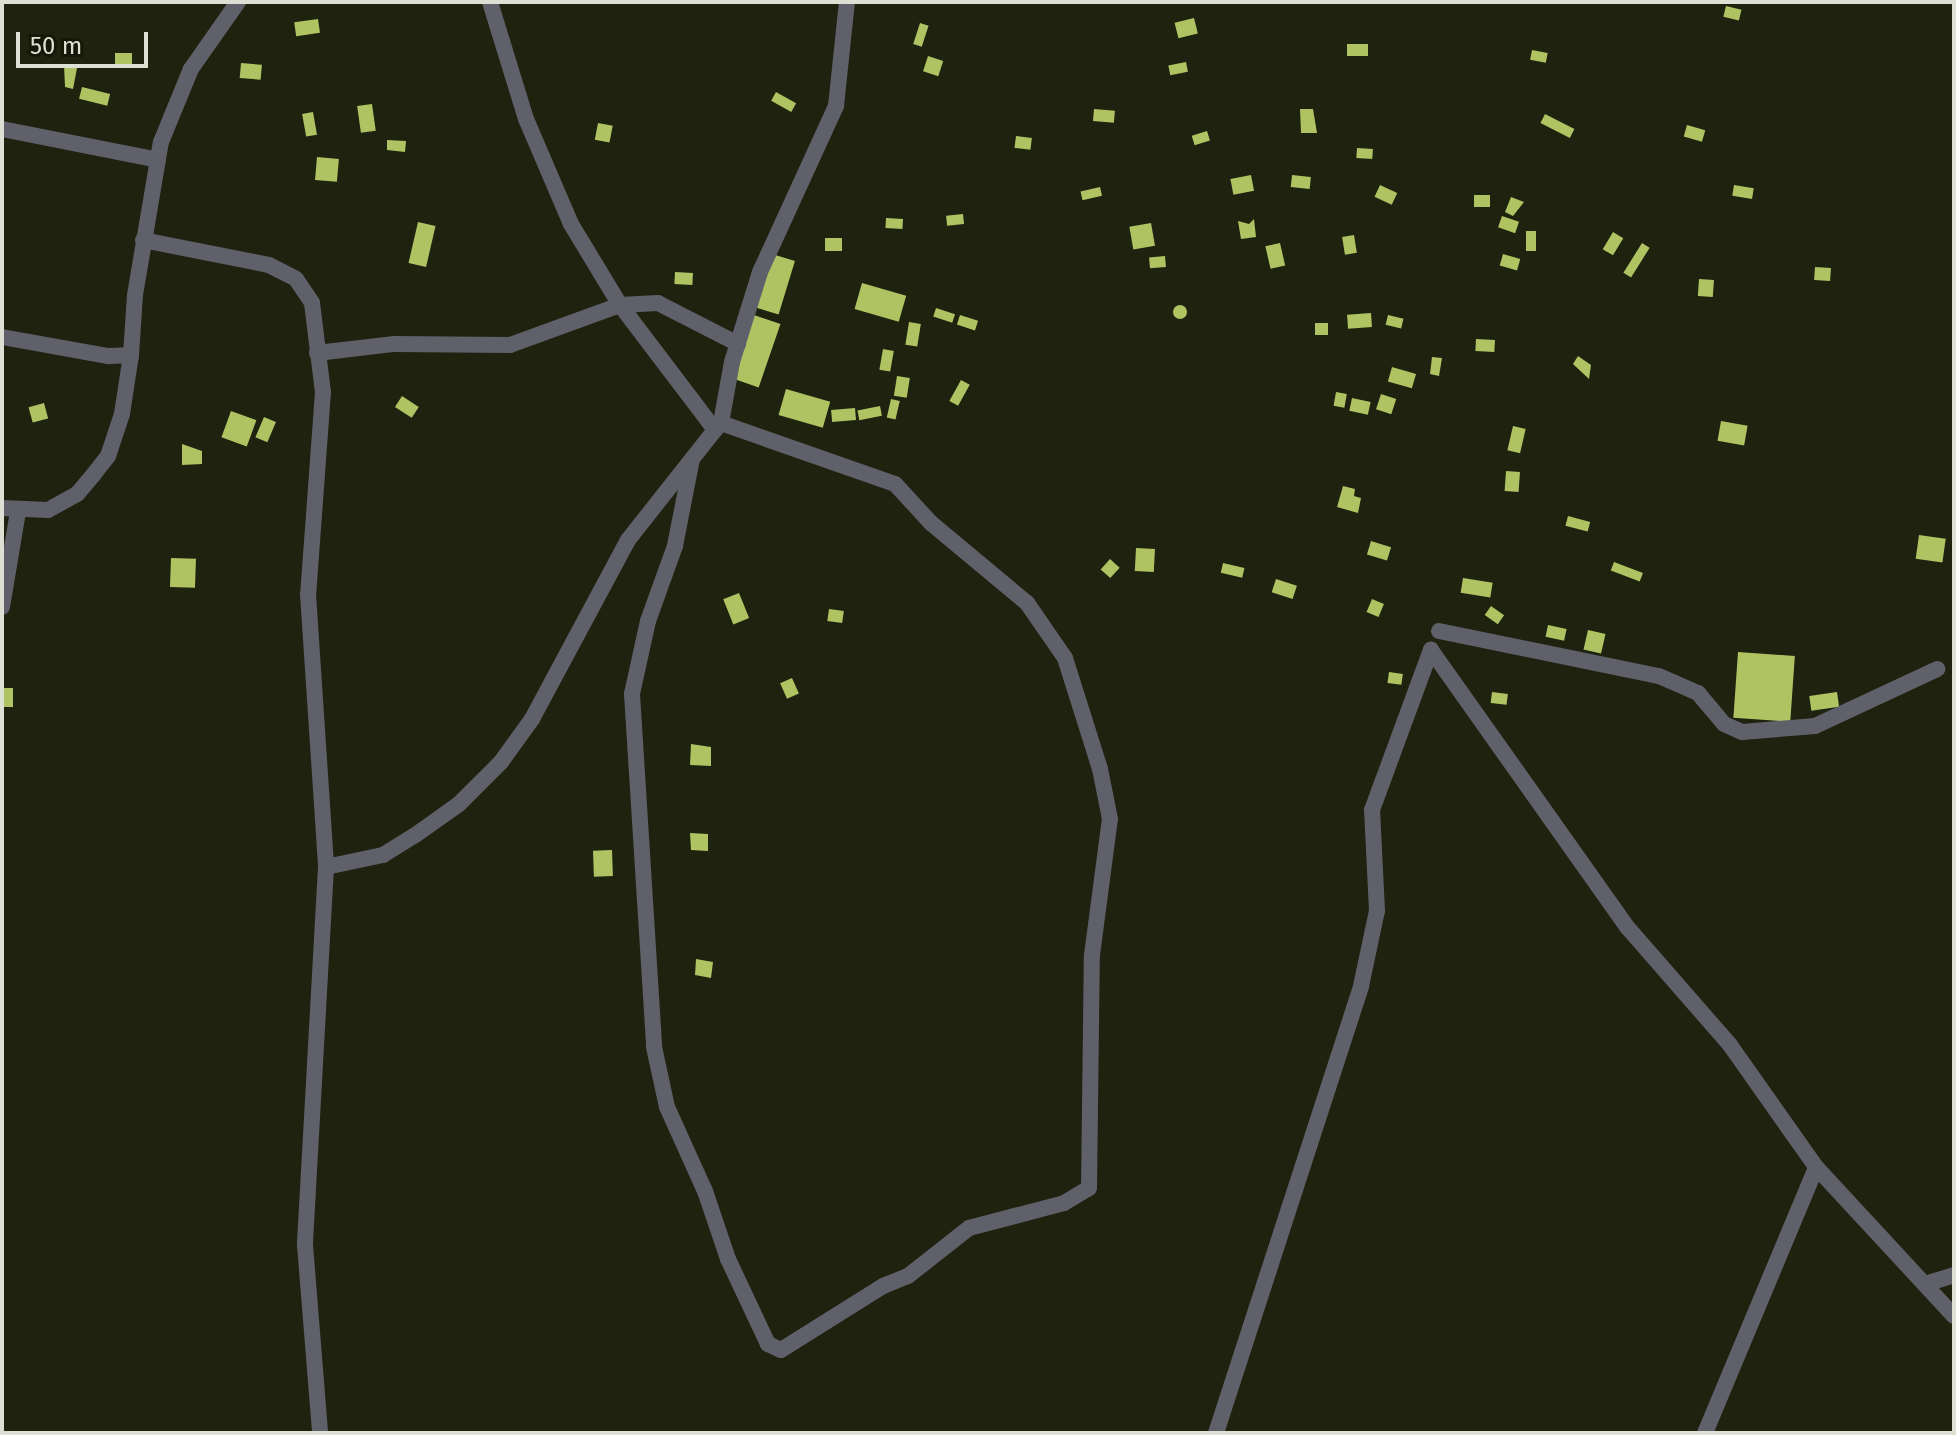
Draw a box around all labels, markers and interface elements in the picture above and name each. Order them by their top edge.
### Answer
scale bar [20,16,152,66]
text: 50 m [30,32,82,60]

